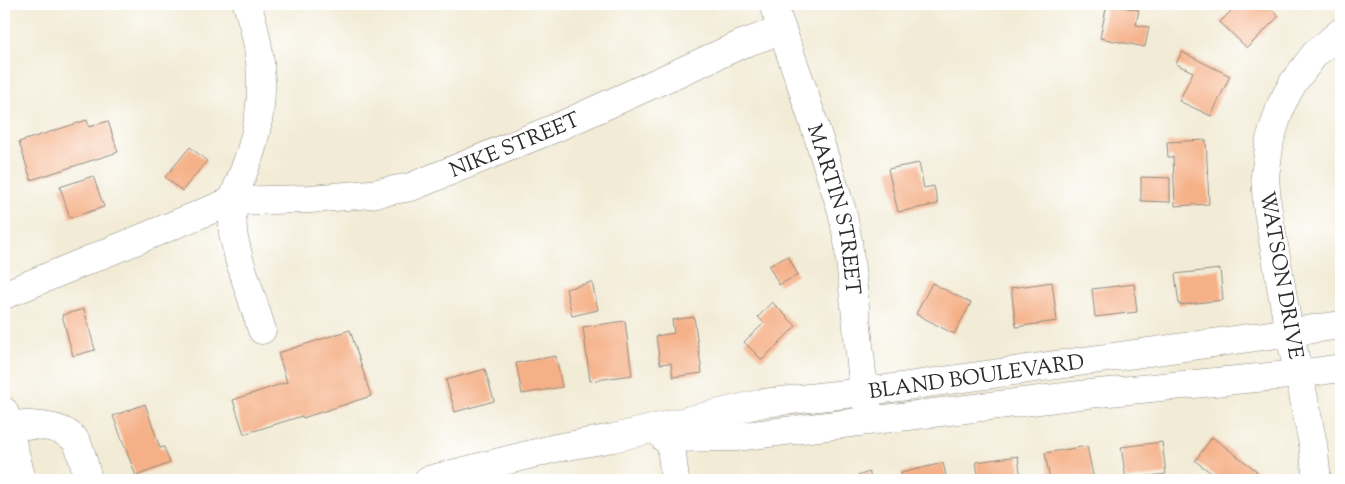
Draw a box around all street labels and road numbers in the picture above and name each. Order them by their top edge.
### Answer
street label: NIKE STREET [445,106,586,187]
street label: MARTIN STREET [798,121,867,296]
street label: WATSON DRIVE [1251,189,1310,362]
street label: BLAND BOULEVARD [867,348,1086,408]

